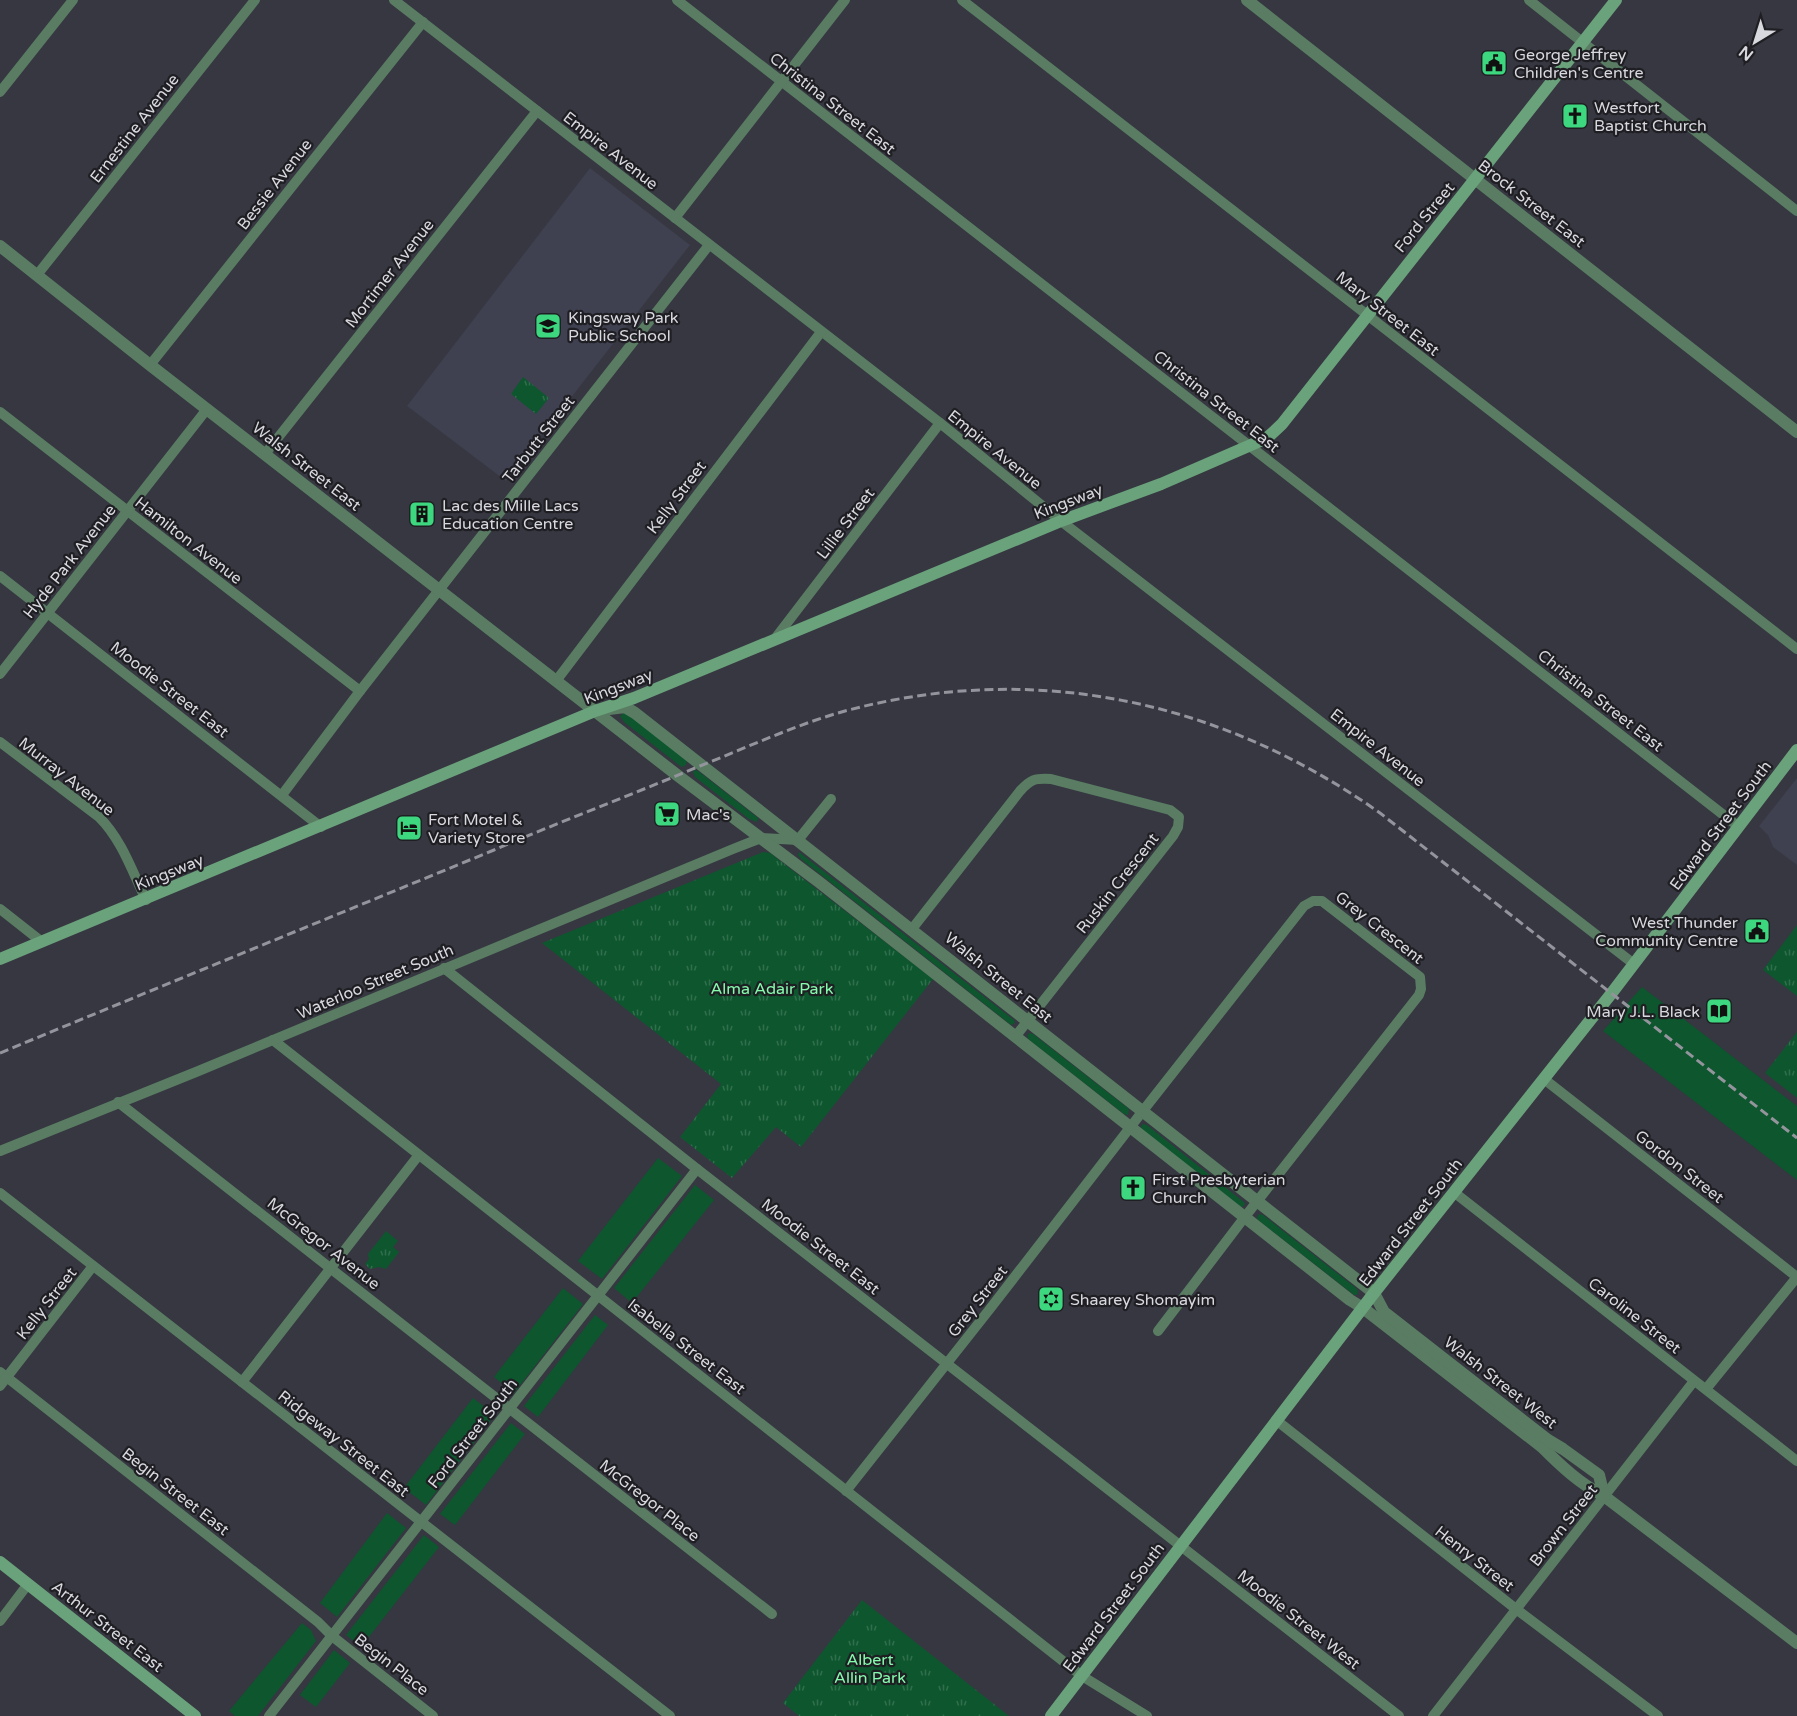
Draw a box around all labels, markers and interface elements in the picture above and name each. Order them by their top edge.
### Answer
north arrow [1725,12,1785,72]
text: N [1735,41,1758,65]
place label: George Jeffrey Children's Centre [1514,45,1644,83]
street label: Christina Street East [765,48,899,159]
public building icon: George Jeffrey Children's Centre [1479,48,1509,78]
street label: Ernestine Avenue [86,70,184,187]
place label: Westfort Baptist Church [1594,98,1707,136]
church icon: Westfort Baptist Church [1560,101,1590,131]
street label: Empire Avenue [559,107,662,194]
street label: Bessie Avenue [233,135,316,234]
street label: Brock Street East [1474,156,1589,252]
street label: Ford Street [1390,178,1459,257]
street label: Mortimer Avenue [341,215,438,332]
street label: Mary Street East [1332,267,1443,360]
place label: Kingsway Park Public School [568,308,679,346]
school or university icon: Kingsway Park Public School [533,311,563,341]
street label: Christina Street East [1149,346,1283,457]
street label: Tarbutt Street [498,392,579,487]
street label: Empire Avenue [943,406,1045,494]
street label: Walsh Street East [248,418,365,516]
street label: Kelly Street [643,457,711,538]
street label: Kingsway [1031,480,1106,524]
street label: Lillie Street [813,484,879,563]
street label: Hamilton Avenue [131,493,246,589]
place label: Lac des Mille Lacs Education Centre [442,496,579,534]
building icon: Lac des Mille Lacs Education Centre [407,499,437,529]
street label: Hyde Park Avenue [19,501,121,623]
street label: Moodie Street East [106,637,233,742]
street label: Christina Street East [1533,645,1667,756]
street label: Kingsway [581,665,656,709]
street label: Empire Avenue [1326,704,1429,791]
street label: Murray Avenue [14,733,118,820]
street label: Edward Street South [1666,757,1776,894]
supermarket icon: Mac's [652,799,682,829]
place label: Mac's [686,805,730,825]
place label: Fort Motel & Variety Store [428,810,525,848]
hotel icon: Fort Motel & Variety Store [394,813,424,843]
street label: Ruskin Crescent [1072,829,1163,938]
street label: Kingsway [132,850,207,896]
street label: Grey Crescent [1331,887,1428,968]
place label: West Thunder Community Centre [1595,913,1739,951]
public building icon: West Thunder Community Centre [1742,916,1772,946]
street label: Walsh Street East [940,928,1056,1027]
street label: Waterloo Street South [294,940,457,1024]
park label: Alma Adair Park [711,979,834,999]
library icon: Mary J.L. Black [1704,996,1734,1026]
place label: Mary J.L. Black [1586,1002,1700,1022]
street label: Gordon Street [1631,1126,1728,1208]
street label: Edward Street South [1355,1155,1467,1291]
place label: First Presbyterian Church [1152,1170,1286,1208]
church icon: First Presbyterian Church [1118,1173,1148,1203]
street label: McGregor Avenue [263,1193,384,1294]
street label: Moodie Street East [757,1194,884,1299]
street label: Grey Street [944,1262,1012,1341]
street label: Kelly Street [12,1263,81,1344]
street label: Caroline Street [1584,1273,1685,1358]
synagogue icon: Shaarey Shomayim [1036,1284,1066,1314]
place label: Shaarey Shomayim [1070,1290,1215,1310]
street label: Isabella Street East [623,1295,749,1399]
street label: Walsh Street West [1440,1332,1561,1433]
street label: Ford Street South [424,1375,522,1493]
street label: Ridgeway Street East [274,1386,413,1501]
street label: Begin Street East [118,1444,233,1540]
street label: McGregor Place [595,1455,704,1546]
street label: Brown Street [1525,1481,1602,1571]
street label: Henry Street [1431,1522,1518,1596]
street label: Edward Street South [1059,1539,1169,1676]
street label: Moodie Street West [1233,1566,1364,1674]
street label: Arthur Street East [47,1577,167,1677]
street label: Begin Place [350,1629,433,1700]
park label: Albert Allin Park [834,1650,906,1688]

